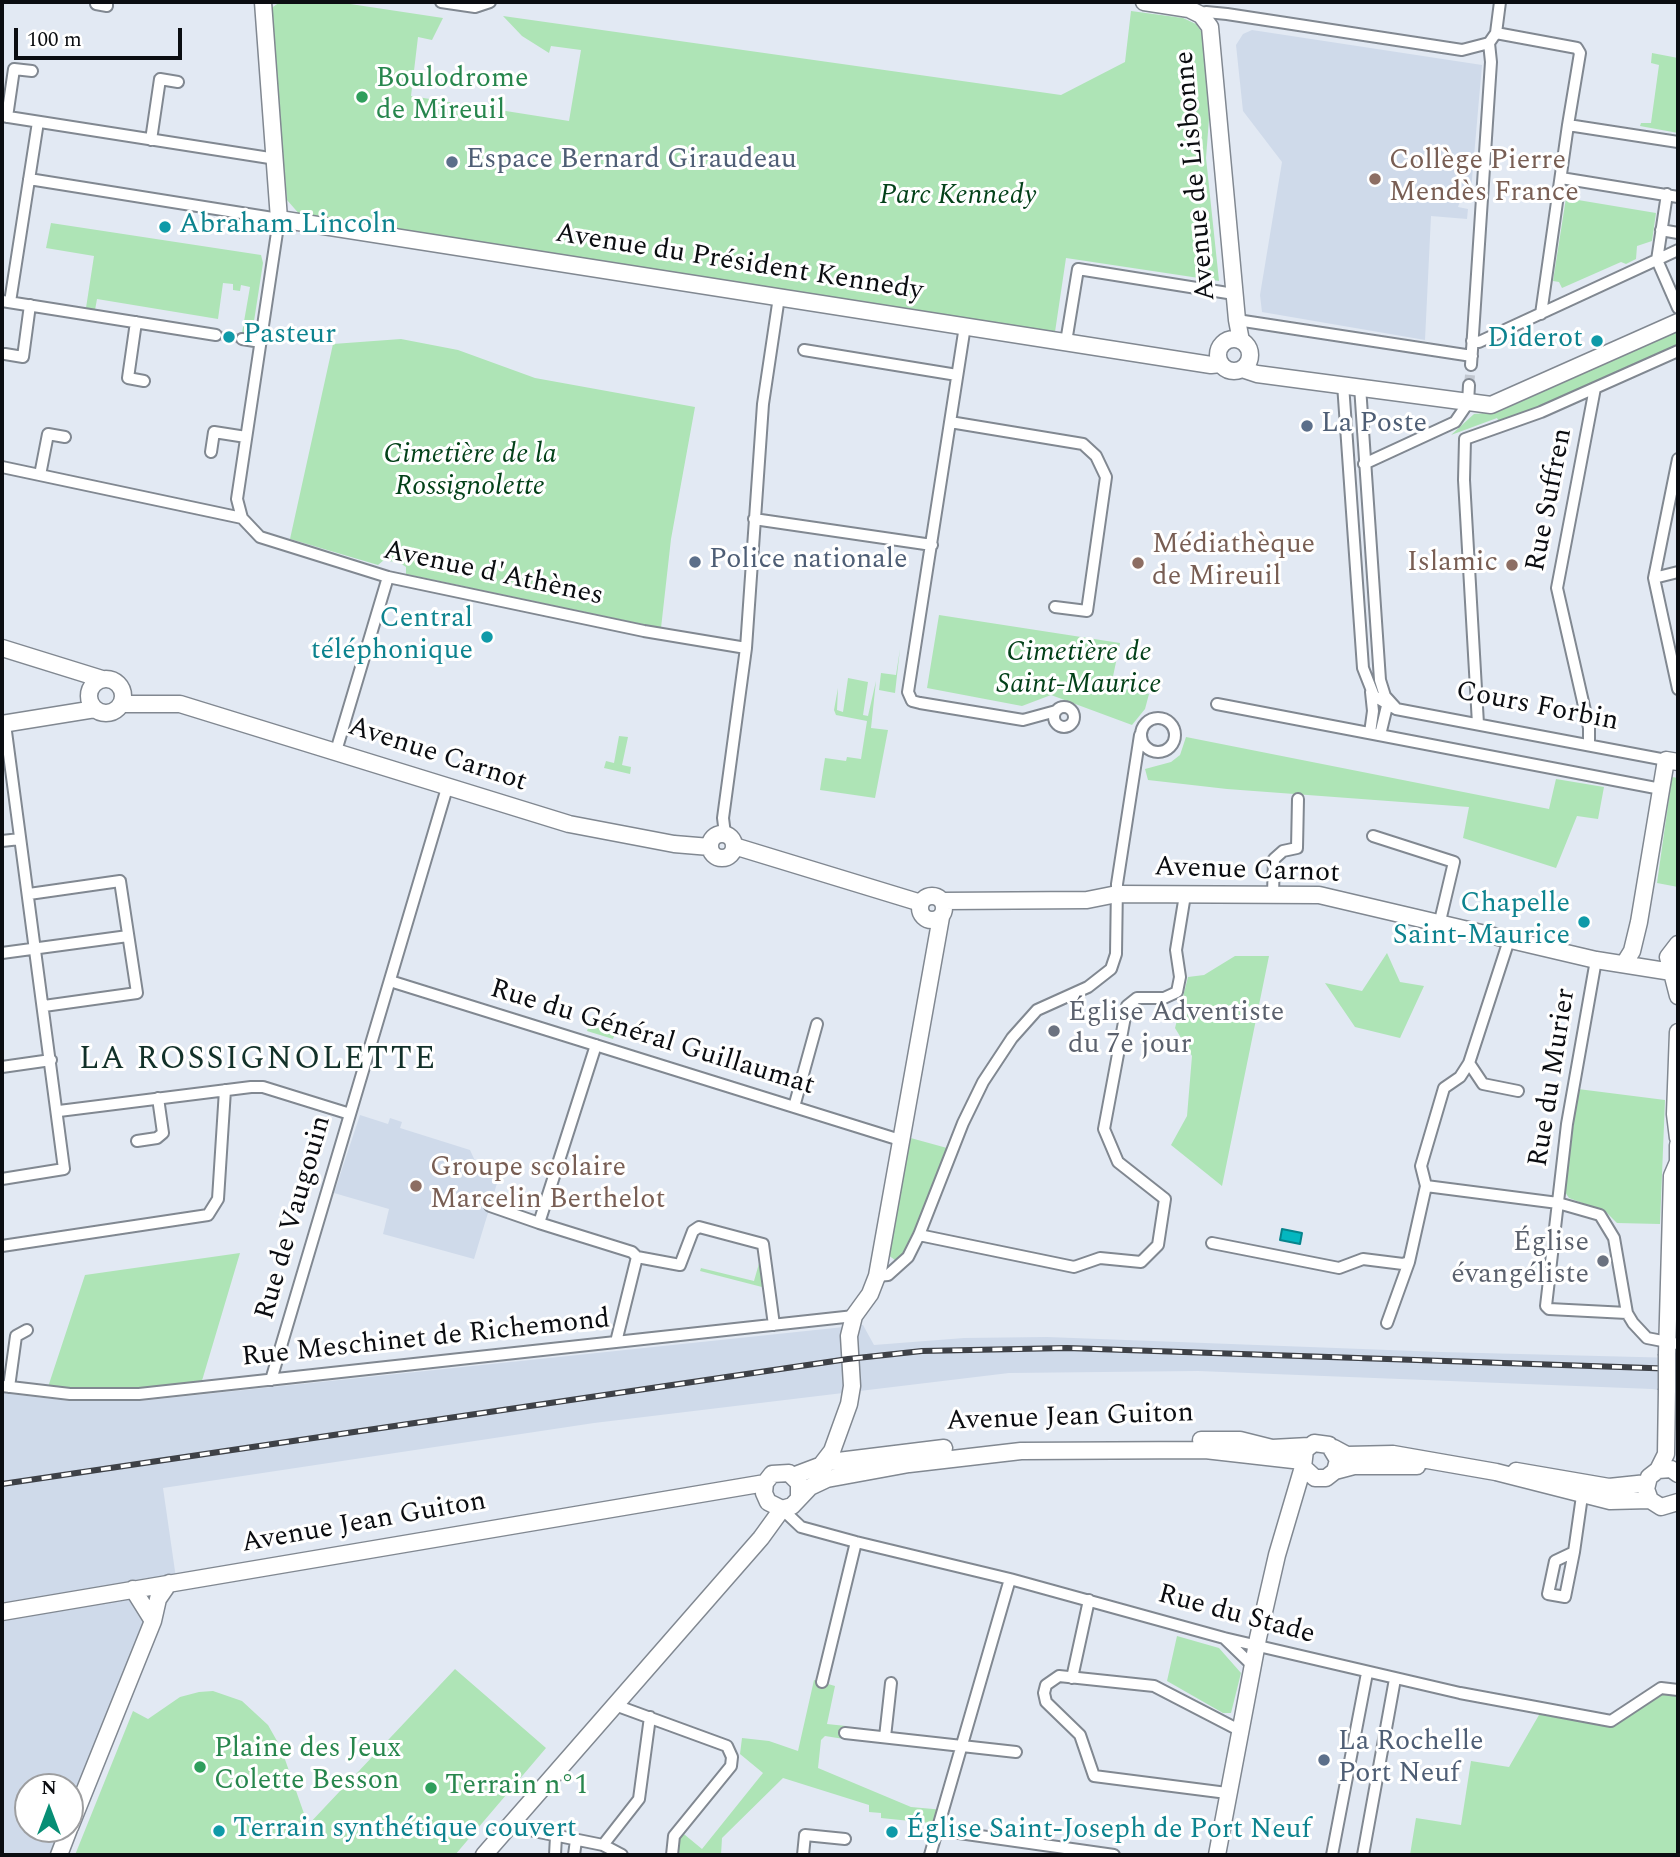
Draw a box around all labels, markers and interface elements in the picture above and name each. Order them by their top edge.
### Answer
scale bar [18,14,186,58]
text: 100 m [27,24,82,56]
street label: Avenue de Lisbonne [1169,50,1225,302]
place label: Boulodrome de Mireuil [376,64,529,130]
marker: Boulodrome de Mireuil [354,89,370,105]
place label: Espace Bernard Giraudeau [466,145,797,179]
place label: Collège Pierre Mendès France [1389,146,1579,212]
marker: Espace Bernard Giraudeau [444,154,460,170]
marker: Collège Pierre Mendès France [1367,171,1383,187]
park label: Parc Kennedy [880,181,1036,215]
place label: Abraham Lincoln [179,210,397,244]
street label: Avenue du Président Kennedy [553,218,925,310]
marker: Abraham Lincoln [157,219,173,235]
place label: Pasteur [243,320,336,354]
place label: Diderot [1487,324,1583,358]
marker: Pasteur [221,329,237,345]
marker: Diderot [1589,333,1605,349]
place label: La Poste [1321,409,1427,443]
marker: La Poste [1299,418,1315,434]
street label: Rue Suffren [1521,425,1581,575]
park label: Cimetière de la Rossignolette [383,440,557,506]
place label: Médiathèque de Mireuil [1152,530,1315,596]
street label: Avenue d'Athènes [380,535,606,615]
place label: Police nationale [709,545,908,579]
place label: Islamic [1407,548,1498,582]
marker: Police nationale [687,554,703,570]
marker: Médiathèque de Mireuil [1130,555,1146,571]
marker: Islamic [1504,557,1520,573]
place label: Central téléphonique [311,604,473,670]
marker: Central téléphonique [479,629,495,645]
park label: Cimetière de Saint-Maurice [997,638,1161,704]
street label: Cours Forbin [1453,676,1621,740]
street label: Avenue Carnot [343,711,531,801]
street label: Avenue Carnot [1154,852,1340,892]
place label: Chapelle Saint-Maurice [1393,889,1570,955]
marker: Chapelle Saint-Maurice [1576,914,1592,930]
street label: Rue du Général Guillaumat [486,974,818,1104]
street label: Rue du Murier [1523,986,1585,1170]
place label: Église Adventiste du 7e jour [1068,998,1284,1064]
marker: Église Adventiste du 7e jour [1046,1023,1062,1039]
district label: LA ROSSIGNOLETTE [81,1043,435,1081]
street label: Rue de Vaugouin [250,1112,340,1324]
place label: Groupe scolaire Marcelin Berthelot [430,1153,665,1219]
marker: Groupe scolaire Marcelin Berthelot [408,1178,424,1194]
place label: Église évangéliste [1451,1228,1589,1294]
marker: Église évangéliste [1595,1253,1611,1269]
street label: Rue Meschinet de Richemond [240,1304,612,1376]
street label: Avenue Jean Guiton [946,1398,1194,1440]
street label: Avenue Jean Guiton [239,1486,489,1562]
street label: Rue du Stade [1154,1579,1318,1653]
place label: La Rochelle Port Neuf [1338,1727,1483,1793]
place label: Plaine des Jeux Colette Besson [214,1734,401,1800]
marker: La Rochelle Port Neuf [1316,1752,1332,1768]
marker: Plaine des Jeux Colette Besson [192,1759,208,1775]
place label: Terrain n°1 [445,1771,589,1805]
north arrow [14,1773,84,1843]
text: N [41,1774,57,1803]
marker: Terrain n°1 [423,1780,439,1796]
place label: Terrain synthétique couvert [233,1814,577,1848]
place label: Église Saint-Joseph de Port Neuf [906,1815,1311,1849]
marker: Terrain synthétique couvert [211,1823,227,1839]
marker: Église Saint-Joseph de Port Neuf [884,1824,900,1840]

